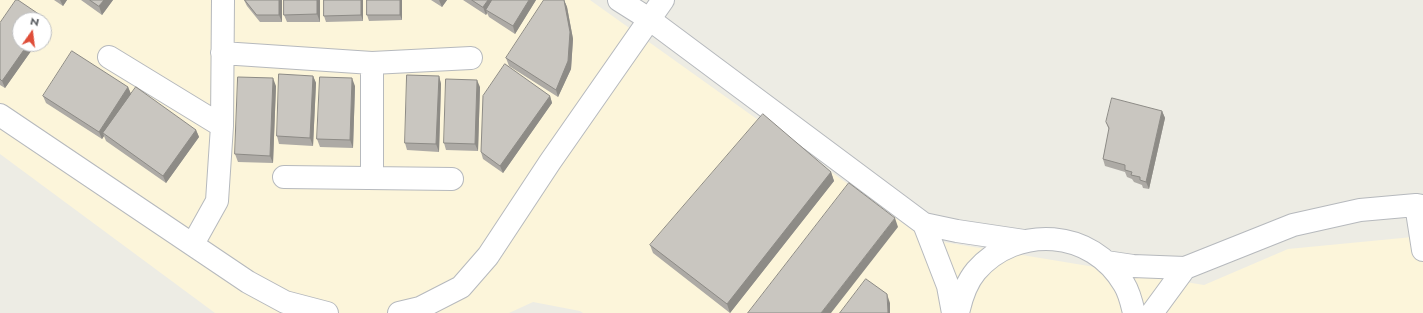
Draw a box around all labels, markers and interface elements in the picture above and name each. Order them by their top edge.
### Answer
north arrow [12,12,52,52]
text: N [28,13,41,30]

